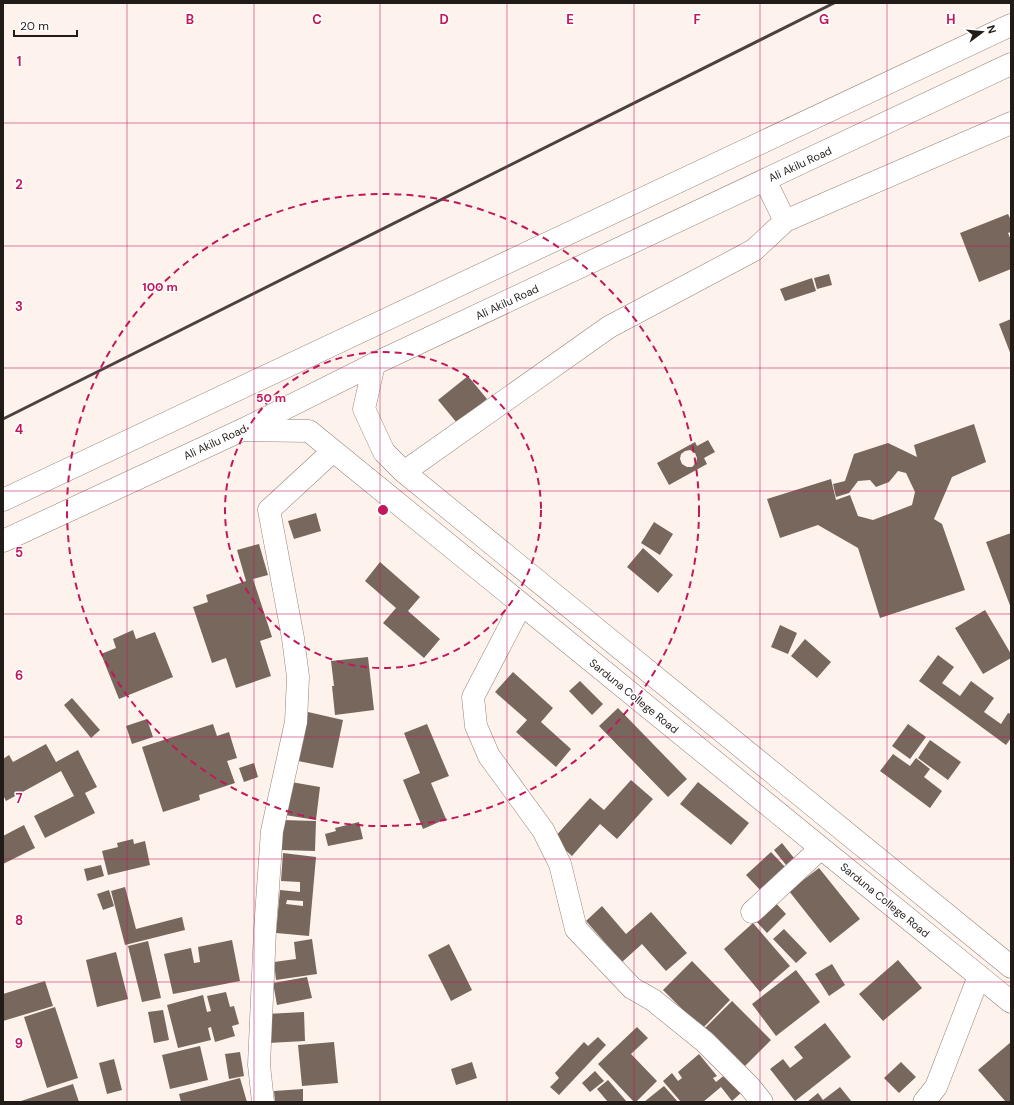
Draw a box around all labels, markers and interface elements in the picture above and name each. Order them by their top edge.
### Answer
text: B [186,11,194,28]
text: C [312,11,322,28]
text: D [439,11,449,28]
text: E [566,11,574,28]
text: F [693,11,701,28]
text: G [819,11,829,28]
text: H [946,11,956,28]
scale bar [14,12,77,38]
north arrow [962,12,1002,52]
text: 20 m [20,18,49,34]
text: N [984,23,999,35]
text: 1 [17,53,21,70]
street label: Ali Akilu Road [766,143,834,185]
text: 2 [15,176,23,193]
text: 100 m [142,279,178,295]
street label: Ali Akilu Road [473,281,541,323]
text: 3 [15,298,23,315]
text: 50 m [256,390,286,406]
text: 4 [15,421,23,438]
street label: Ali Akilu Road [181,421,249,463]
centre of rings [376,503,390,517]
text: 5 [15,544,23,561]
street label: Sarduna College Road [587,656,682,736]
text: 6 [15,667,23,684]
text: 7 [16,790,23,807]
street label: Sarduna College Road [838,860,933,940]
text: 8 [15,912,23,929]
text: 9 [15,1035,23,1052]

